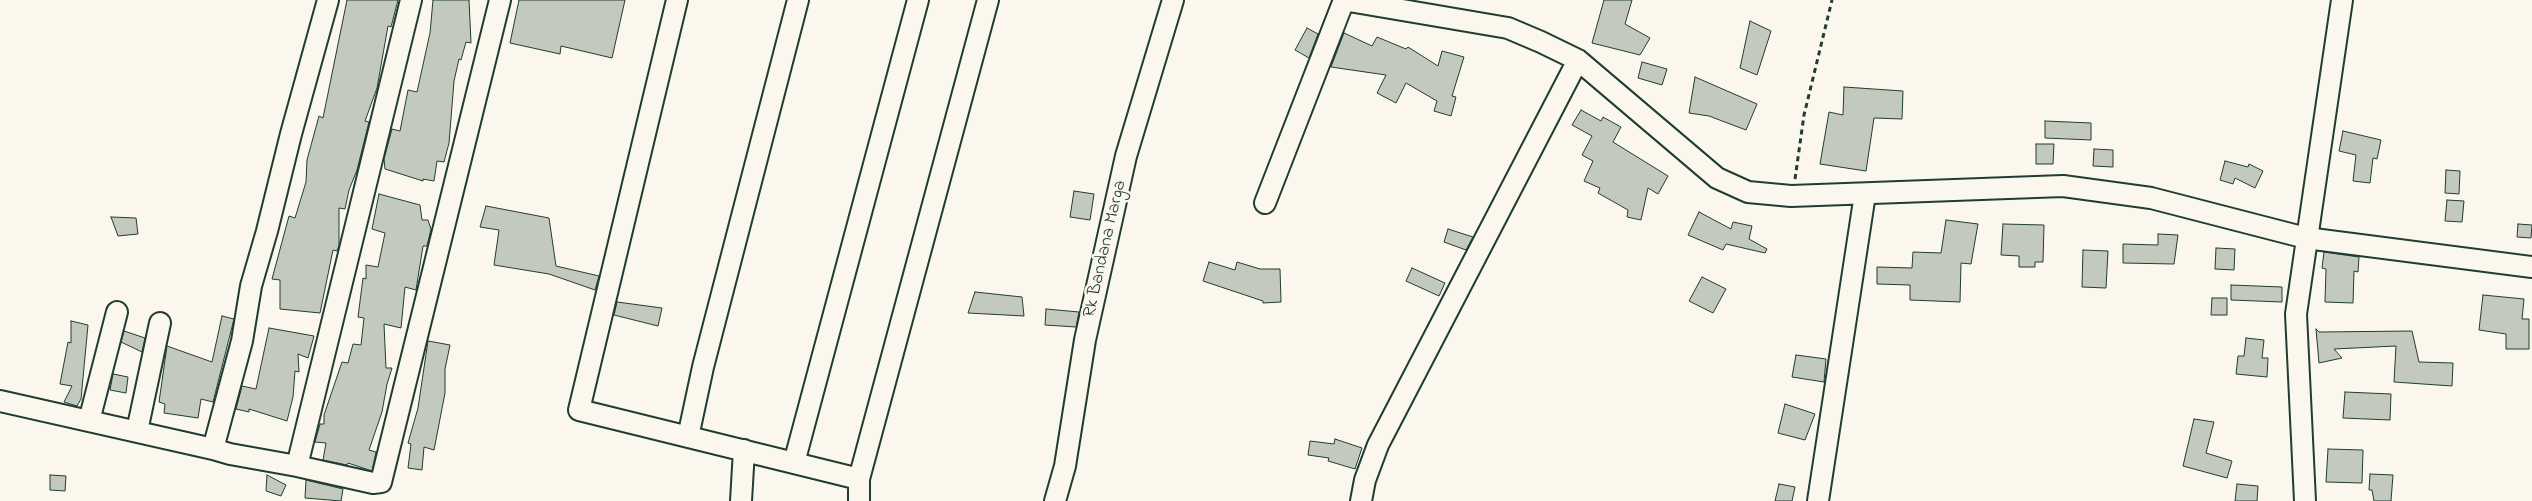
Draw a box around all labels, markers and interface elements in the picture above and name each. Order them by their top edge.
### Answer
street label: Rk Bandana Marga [1080,178,1132,320]

